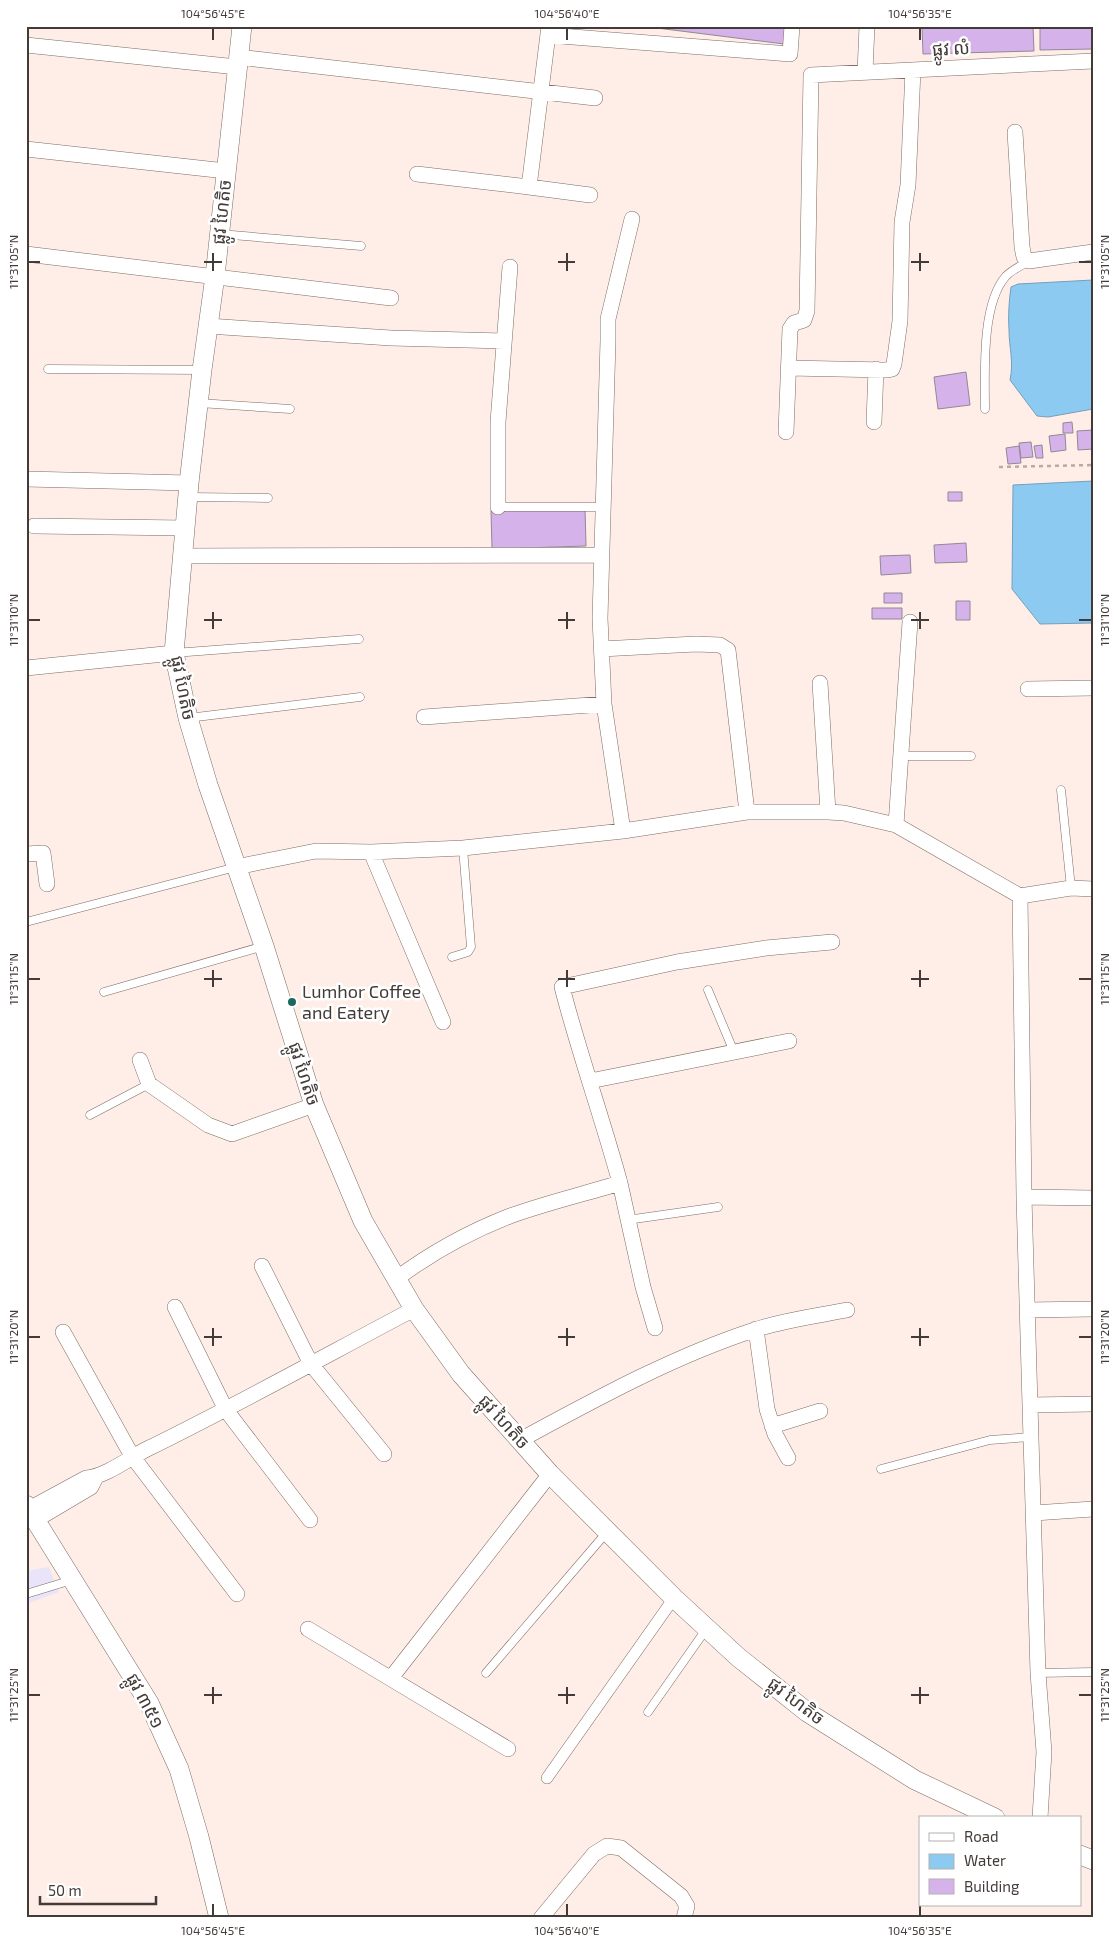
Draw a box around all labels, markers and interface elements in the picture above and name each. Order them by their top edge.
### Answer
text: 104°56'45"E [181,6,245,20]
text: 104°56'40"E [535,6,600,20]
text: 104°56'35"E [888,6,952,20]
street label: ផ្លូវ លំ [931,36,971,66]
street label: ផ្លូវ ហៃតិច [207,178,242,246]
text: 11°31'05"N [6,235,20,289]
text: 11°31'05"N [1097,235,1111,289]
text: 11°31'10"N [6,594,20,646]
text: 11°31'10"N [1097,594,1111,646]
street label: ផ្លូវ ហៃតិច [161,653,201,723]
text: 11°31'15"N [6,953,20,1005]
text: 11°31'15"N [1097,953,1111,1005]
place label: Lumhor Coffee and Eatery [302,980,421,1023]
marker: Lumhor Coffee and Eatery [286,996,298,1008]
street label: ផ្លូវ ហៃតិច [278,1039,326,1110]
text: 11°31'20"N [6,1310,20,1364]
text: 11°31'20"N [1097,1310,1111,1364]
street label: ផ្លូវ ហៃតិច [470,1390,535,1457]
text: 11°31'25"N [6,1668,20,1722]
text: 11°31'25"N [1097,1668,1111,1722]
street label: ផ្លូវ ៣៥១ [117,1669,170,1735]
street label: ផ្លូវ ហៃតិច [760,1672,829,1734]
legend [919,1816,1082,1906]
text: Road [964,1827,999,1845]
text: Water [964,1851,1006,1869]
scale bar [40,1874,156,1906]
text: Building [964,1877,1020,1895]
text: 50 m [48,1881,82,1899]
text: 104°56'45"E [181,1923,245,1937]
text: 104°56'40"E [535,1923,600,1937]
text: 104°56'35"E [888,1923,952,1937]

